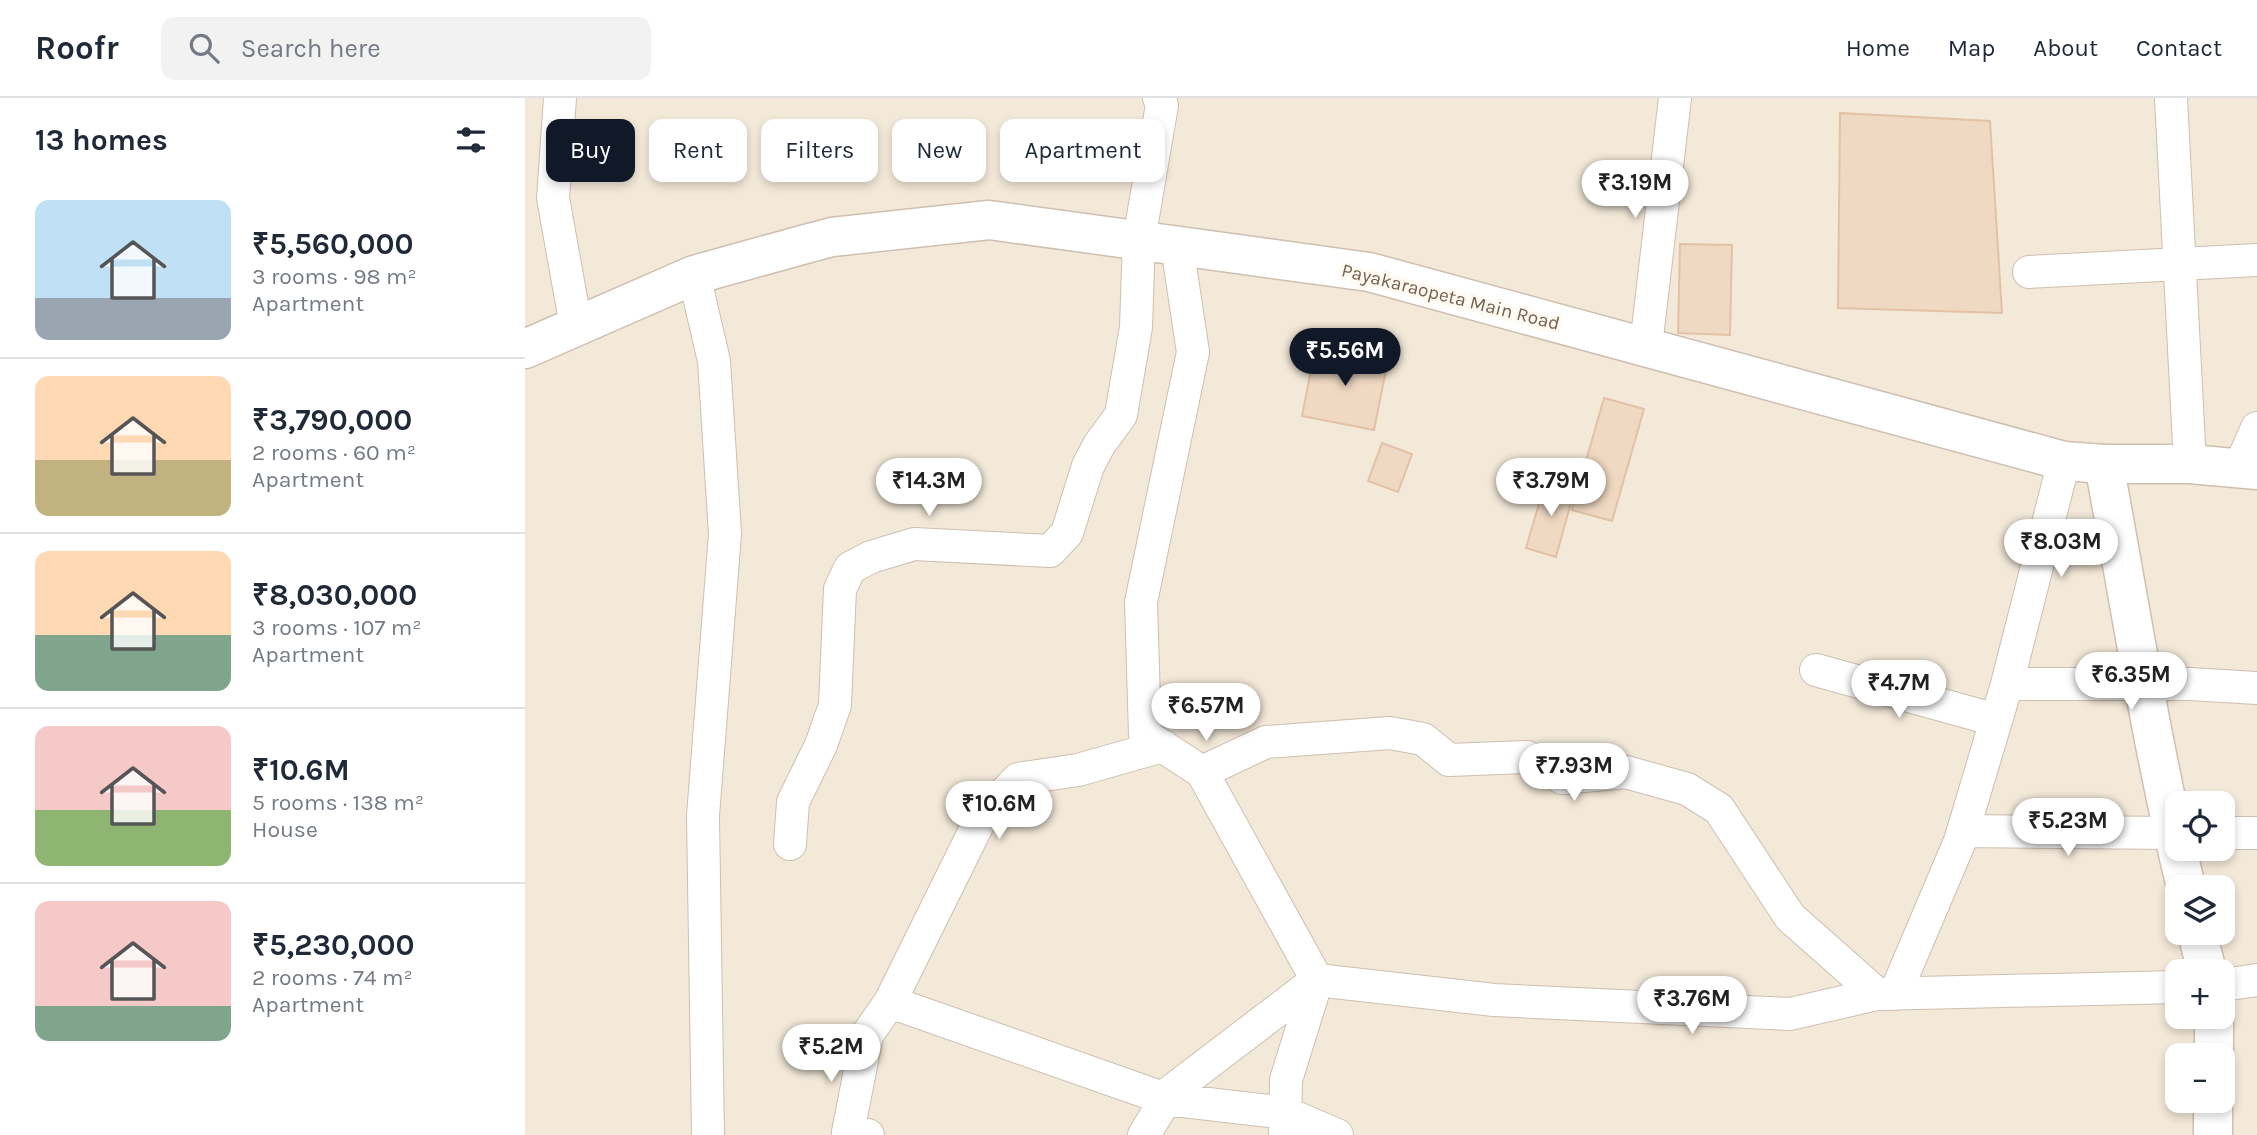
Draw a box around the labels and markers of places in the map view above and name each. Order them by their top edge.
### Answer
pin: ₹3.19M [1578,160,1692,220]
pin: ₹5.56M [1288,328,1402,388]
pin: ₹14.3M [872,458,986,518]
pin: ₹3.79M [1494,458,1608,518]
pin: ₹8.03M [2004,519,2118,579]
pin: ₹6.35M [2074,652,2188,712]
pin: ₹4.7M [1850,660,1948,720]
pin: ₹6.57M [1149,684,1263,743]
pin: ₹7.93M [1517,744,1631,803]
pin: ₹10.6M [942,782,1056,841]
pin: ₹5.23M [2011,798,2125,858]
pin: ₹3.76M [1635,976,1749,1036]
pin: ₹5.2M [782,1024,880,1084]

